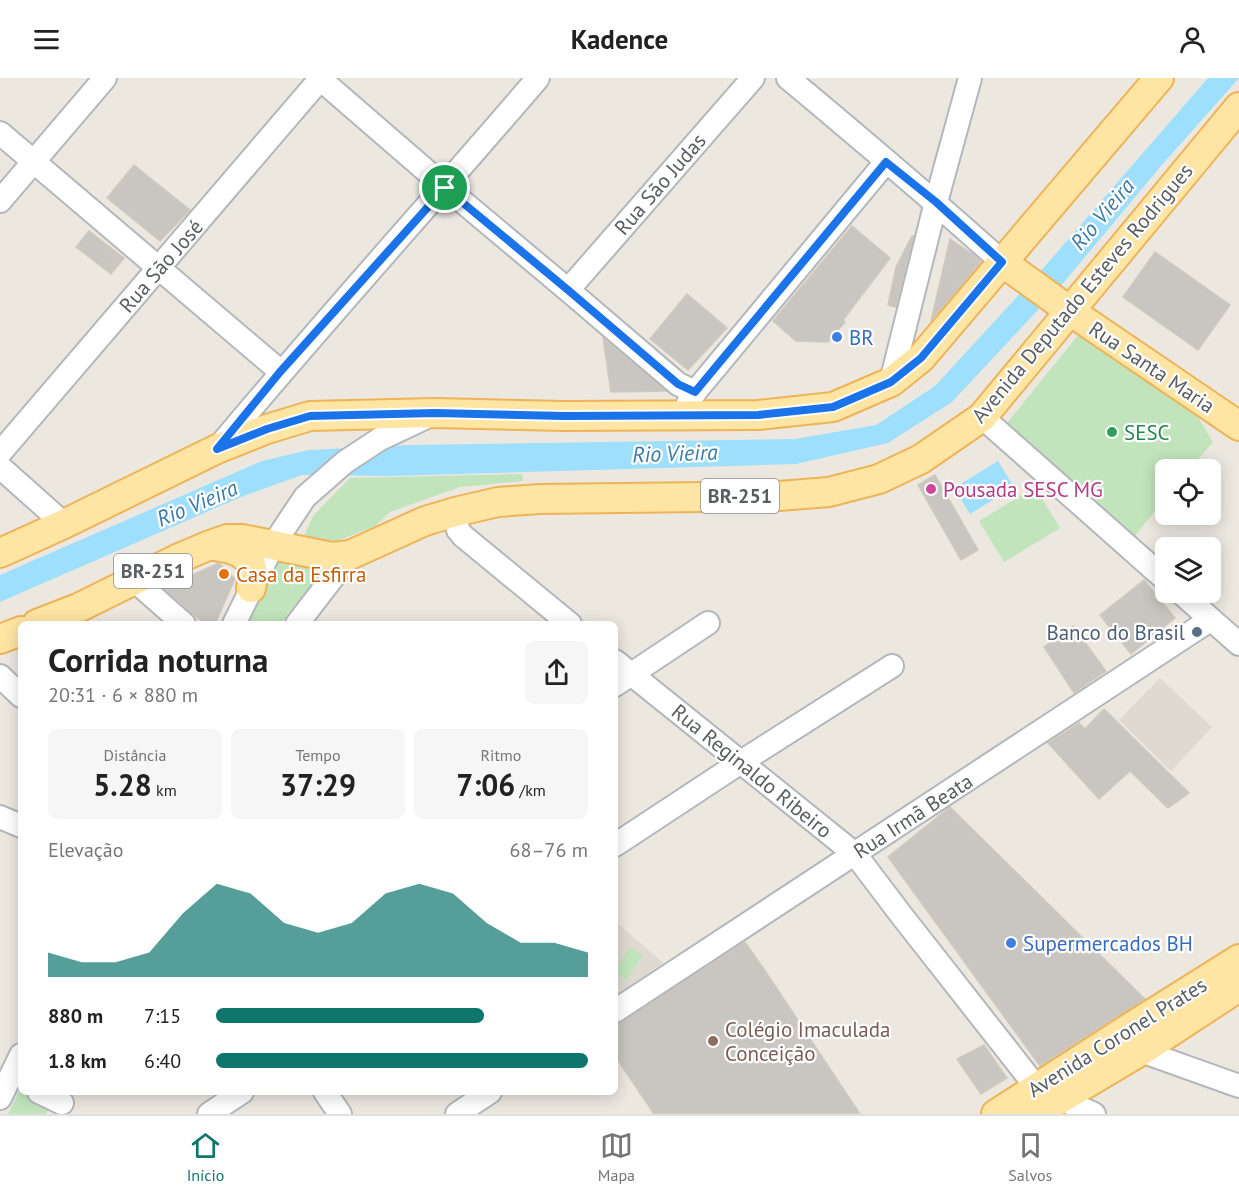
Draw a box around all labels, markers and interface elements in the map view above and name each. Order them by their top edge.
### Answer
text: Kadence [571,22,668,56]
icon: menu [30,23,63,56]
icon: person [1176,23,1209,56]
street label: Rua São Judas [608,128,712,240]
street label: Avenida Deputado Esteves Rodrigues [965,158,1199,428]
pin [419,162,470,213]
icon: arrive [428,171,461,204]
water label: Rio Vieira [1064,172,1140,256]
street label: Rua São José [113,214,209,318]
street label: Rua Santa Maria [1084,315,1220,419]
place label: BR [849,324,874,351]
marker: BR [830,330,844,344]
place label: SESC [1124,419,1170,446]
marker: SESC [1105,425,1119,439]
water label: Rio Vieira [632,438,718,468]
map controls [1155,459,1221,603]
button: locate [1155,459,1221,525]
water label: Rio Vieira [152,473,242,533]
place label: Pousada SESC MG [943,476,1103,503]
road number: BR-251 [701,479,779,513]
marker: Pousada SESC MG [924,482,938,496]
button: layers [1155,537,1221,603]
road number: BR-251 [114,554,192,588]
place label: Casa da Esfirra [236,561,366,588]
marker: Casa da Esfirra [217,567,231,581]
place label: Banco do Brasil [1046,619,1185,646]
marker: Banco do Brasil [1190,625,1204,639]
text: Corrida noturna [48,638,268,681]
button: share [525,641,588,704]
text: 20:31 · 6 × 880 m [48,682,198,708]
street label: Rua Reginaldo Ribeiro [666,698,838,844]
text: Distância [103,745,167,765]
text: Tempo [295,745,341,765]
text: Ritmo [481,745,521,765]
text: 5.28 [93,765,152,804]
text: 37:29 [280,765,356,804]
text: 7:06 [456,765,515,804]
street label: Rua Irmã Beata [848,767,978,865]
text: km [152,780,177,800]
text: /km [515,780,546,800]
text: Elevação [48,837,124,863]
text: 68–76 m [510,837,588,863]
place label: Supermercados BH [1023,930,1193,957]
marker: Supermercados BH [1004,936,1018,950]
street label: Avenida Coronel Prates [1022,971,1212,1103]
text: 880 m [48,1003,103,1029]
text: 7:15 [144,1003,181,1029]
place label: Colégio Imaculada Conceição [725,1016,890,1067]
marker: Colégio Imaculada Conceição [706,1034,720,1048]
text: 1.8 km [48,1048,107,1074]
text: 6:40 [144,1048,181,1074]
tab: Início [187,1129,224,1185]
tab: Mapa [598,1129,635,1185]
tab: Salvos [1008,1129,1052,1185]

